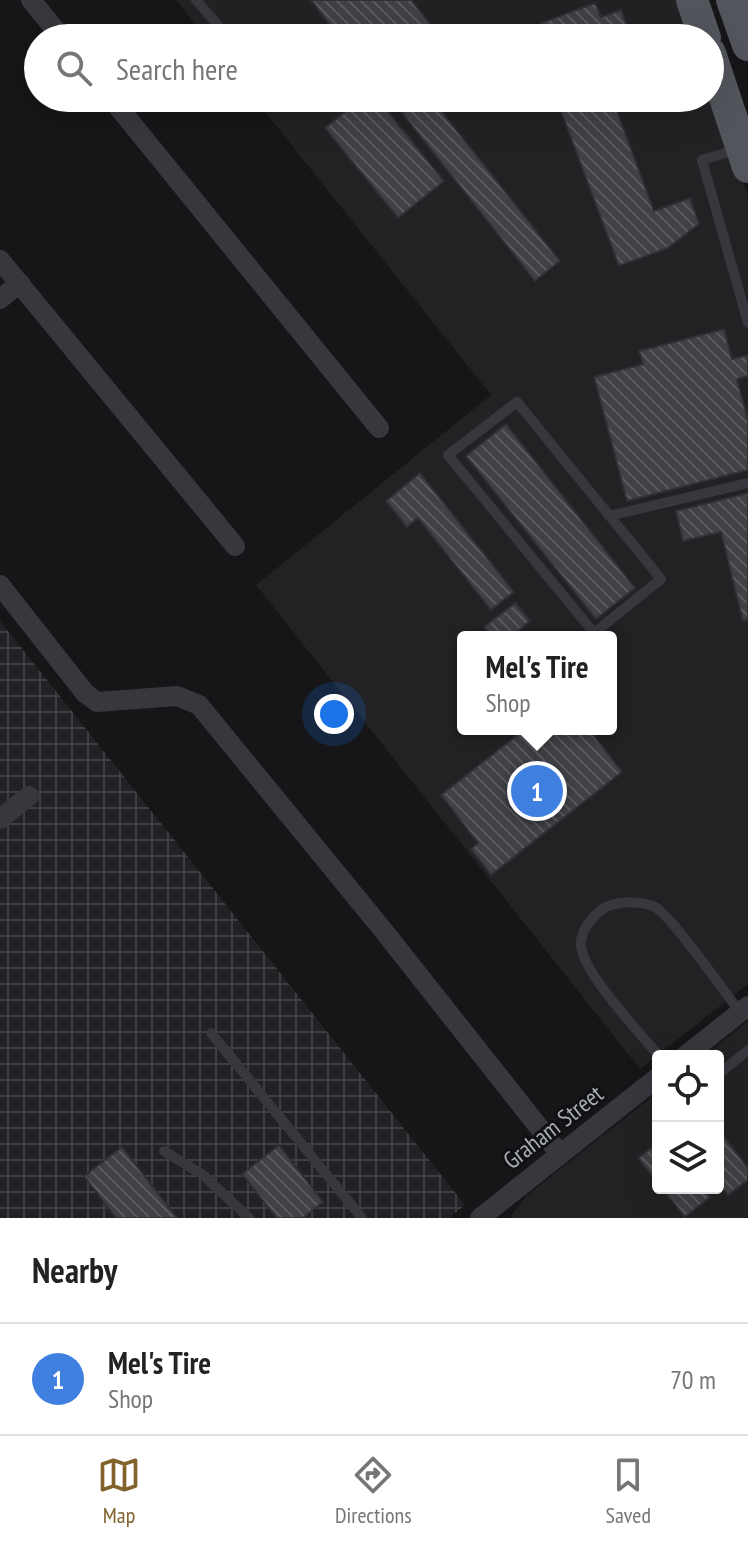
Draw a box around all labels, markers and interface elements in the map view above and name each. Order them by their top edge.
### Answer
search box [24,24,724,112]
icon: search [52,46,96,90]
text: Search here [116,49,238,88]
popup [457,631,617,735]
text: Mel's Tire [485,647,589,686]
text: Shop [485,686,531,719]
your location [314,694,354,734]
pin: 1 [511,761,563,821]
map controls [652,1050,724,1194]
button: locate [652,1050,724,1122]
street label: Graham Street [497,1078,610,1176]
button: layers [652,1122,724,1194]
text: Nearby [32,1248,117,1292]
text: Mel's Tire [108,1343,211,1382]
text: 1 [52,1363,64,1396]
text: 70 m [670,1363,716,1396]
text: Shop [108,1382,153,1415]
tab: Map [97,1453,141,1529]
tab: Directions [335,1453,412,1529]
tab: Saved [606,1453,651,1529]

